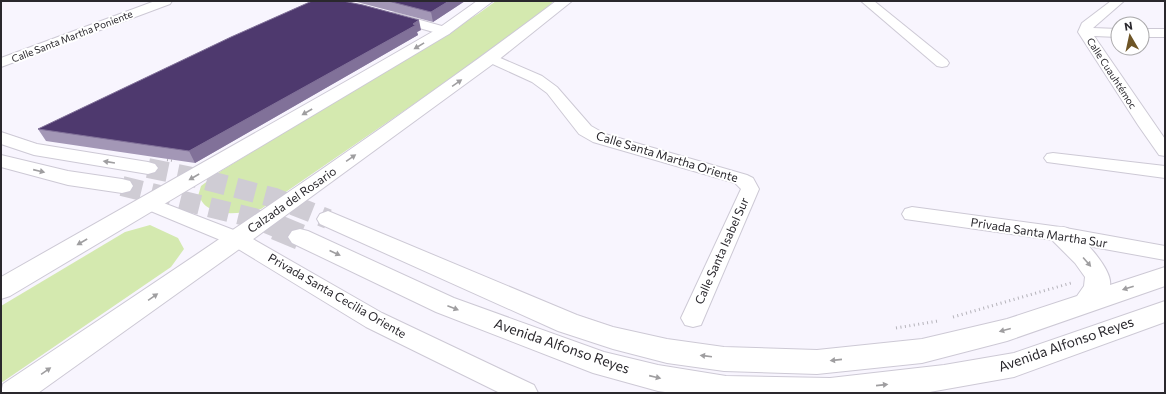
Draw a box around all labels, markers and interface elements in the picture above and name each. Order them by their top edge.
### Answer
street label: Calle Santa Martha Poniente [10,7,134,65]
north arrow [1110,16,1150,56]
text: N [1123,19,1133,33]
street label: Calle Cuauhtémoc [1085,35,1139,111]
one-way arrow [413,42,425,49]
one-way arrow [452,79,462,87]
one-way arrow [301,108,313,115]
street label: Calle Santa Martha Oriente [595,128,740,184]
one-way arrow [346,154,356,162]
one-way arrow [103,159,115,165]
street label: Calzada del Rosario [244,163,339,235]
one-way arrow [32,168,45,174]
one-way arrow [188,173,200,180]
street label: Calle Santa Isabel Sur [691,195,751,306]
street label: Privada Santa Martha Sur [970,214,1109,250]
one-way arrow [76,238,88,245]
street label: Privada Santa Cecilia Oriente [266,250,409,341]
one-way arrow [329,250,341,256]
one-way arrow [1083,256,1092,267]
one-way arrow [1121,285,1133,291]
one-way arrow [147,293,158,301]
one-way arrow [447,305,459,311]
street label: Avenida Alfonso Reyes [996,312,1136,375]
street label: Avenida Alfonso Reyes [492,314,632,377]
one-way arrow [999,327,1011,333]
one-way arrow [700,353,712,360]
one-way arrow [830,356,842,363]
one-way arrow [40,367,51,375]
one-way arrow [649,374,661,380]
one-way arrow [876,382,888,388]

